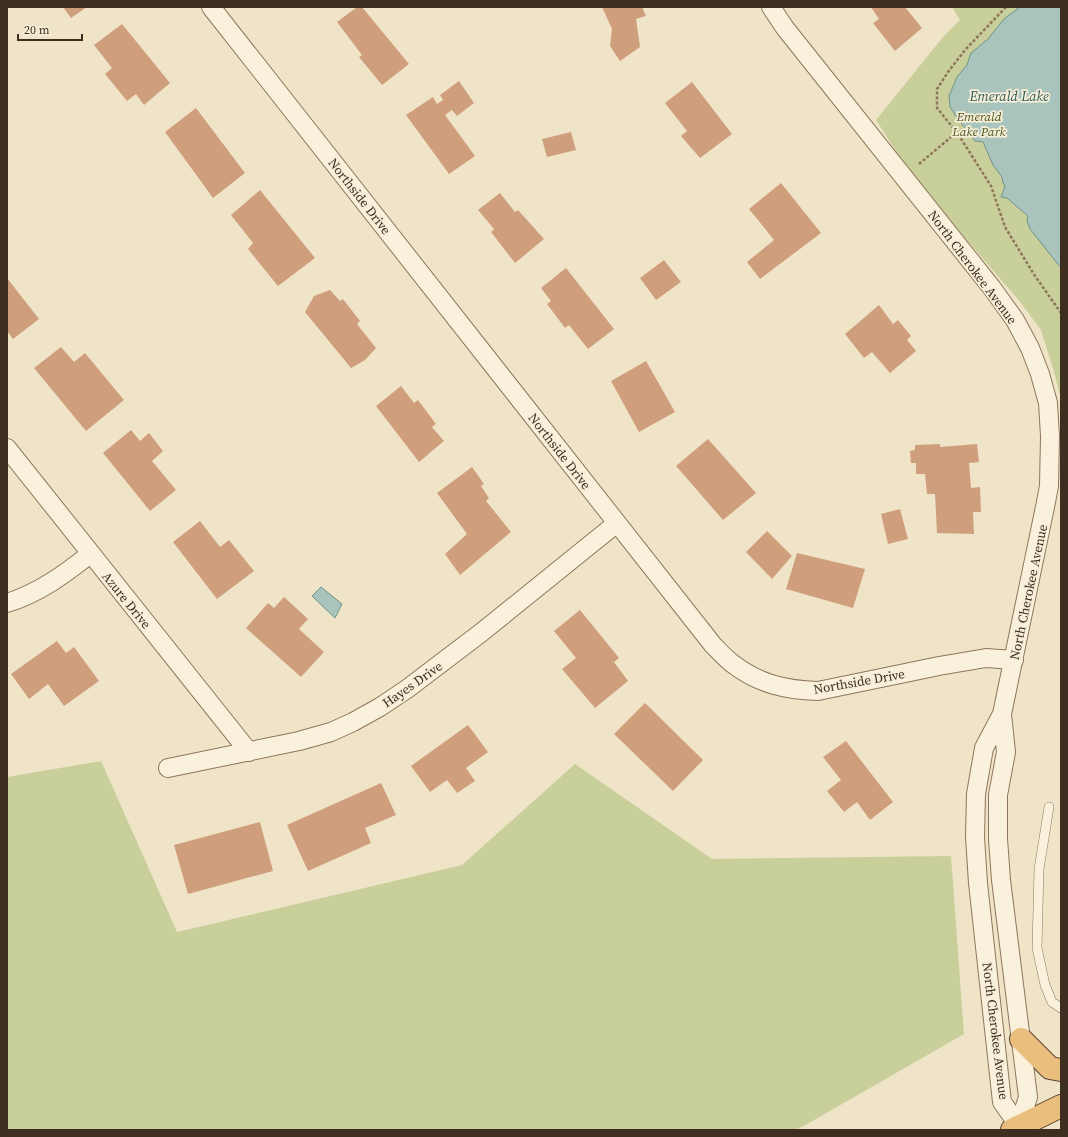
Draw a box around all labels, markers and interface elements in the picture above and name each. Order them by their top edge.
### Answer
scale bar [18,16,82,42]
text: 20 m [24,22,50,38]
water label: Emerald Lake [968,86,1049,106]
park label: Emerald Lake Park [951,108,1007,140]
street label: Northside Drive [325,155,395,238]
street label: North Cherokee Avenue [924,207,1021,328]
street label: Northside Drive [525,410,595,493]
street label: North Cherokee Avenue [1006,522,1051,661]
street label: Azure Drive [98,568,155,633]
street label: Hayes Drive [379,657,446,711]
street label: Northside Drive [812,665,906,698]
street label: North Cherokee Avenue [979,961,1012,1101]

